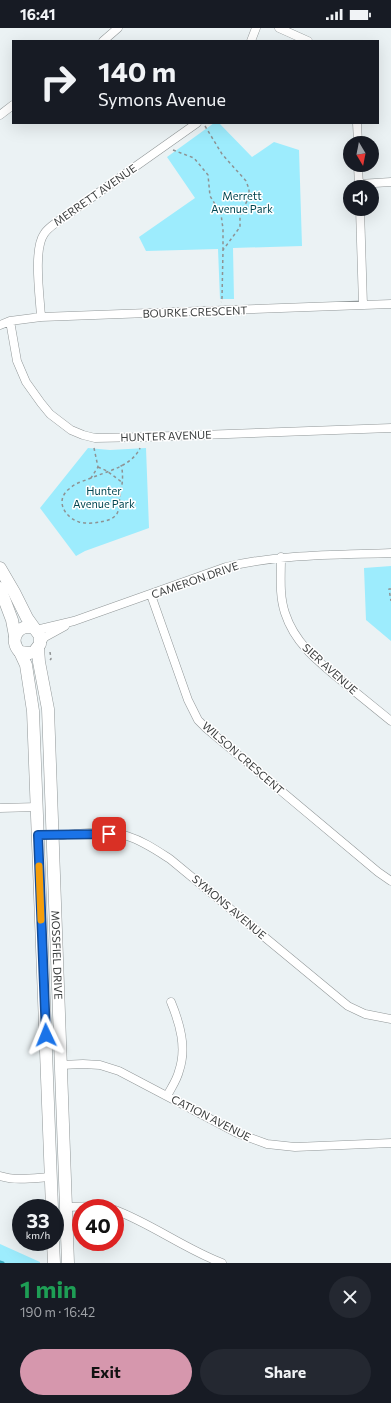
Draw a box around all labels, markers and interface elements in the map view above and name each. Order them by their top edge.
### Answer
text: 16:41 [20,5,56,23]
text: 140 m [98,54,176,88]
icon: right [32,56,84,108]
text: Symons Avenue [98,88,226,110]
north arrow [343,136,379,172]
map controls [343,136,379,216]
street label: MERRETT AVENUE [51,161,139,228]
button: sound [343,180,379,216]
park label: Merrett Avenue Park [211,189,273,215]
street label: BOURKE CRESCENT [142,303,248,320]
street label: HUNTER AVENUE [120,427,212,444]
park label: Hunter Avenue Park [73,484,135,510]
street label: CAMERON DRIVE [150,559,240,601]
street label: SIER AVENUE [300,641,360,697]
street label: WILSON CRESCENT [200,719,287,797]
pin [92,817,126,851]
icon: arrive [98,823,120,845]
street label: SYMONS AVENUE [190,872,269,941]
street label: MOSSFIEL DRIVE [49,910,65,1000]
position arrow [25,1014,67,1056]
street label: CATION AVENUE [169,1092,253,1143]
speed limit sign: 40 [72,1199,124,1251]
text: 33 [26,1208,50,1232]
text: km/h [26,1229,50,1241]
text: 1 min [20,1274,77,1303]
button: close [329,1276,371,1318]
text: 190 m · 16:42 [20,1304,95,1320]
button: Exit [20,1349,192,1395]
button: Share [200,1349,371,1395]

